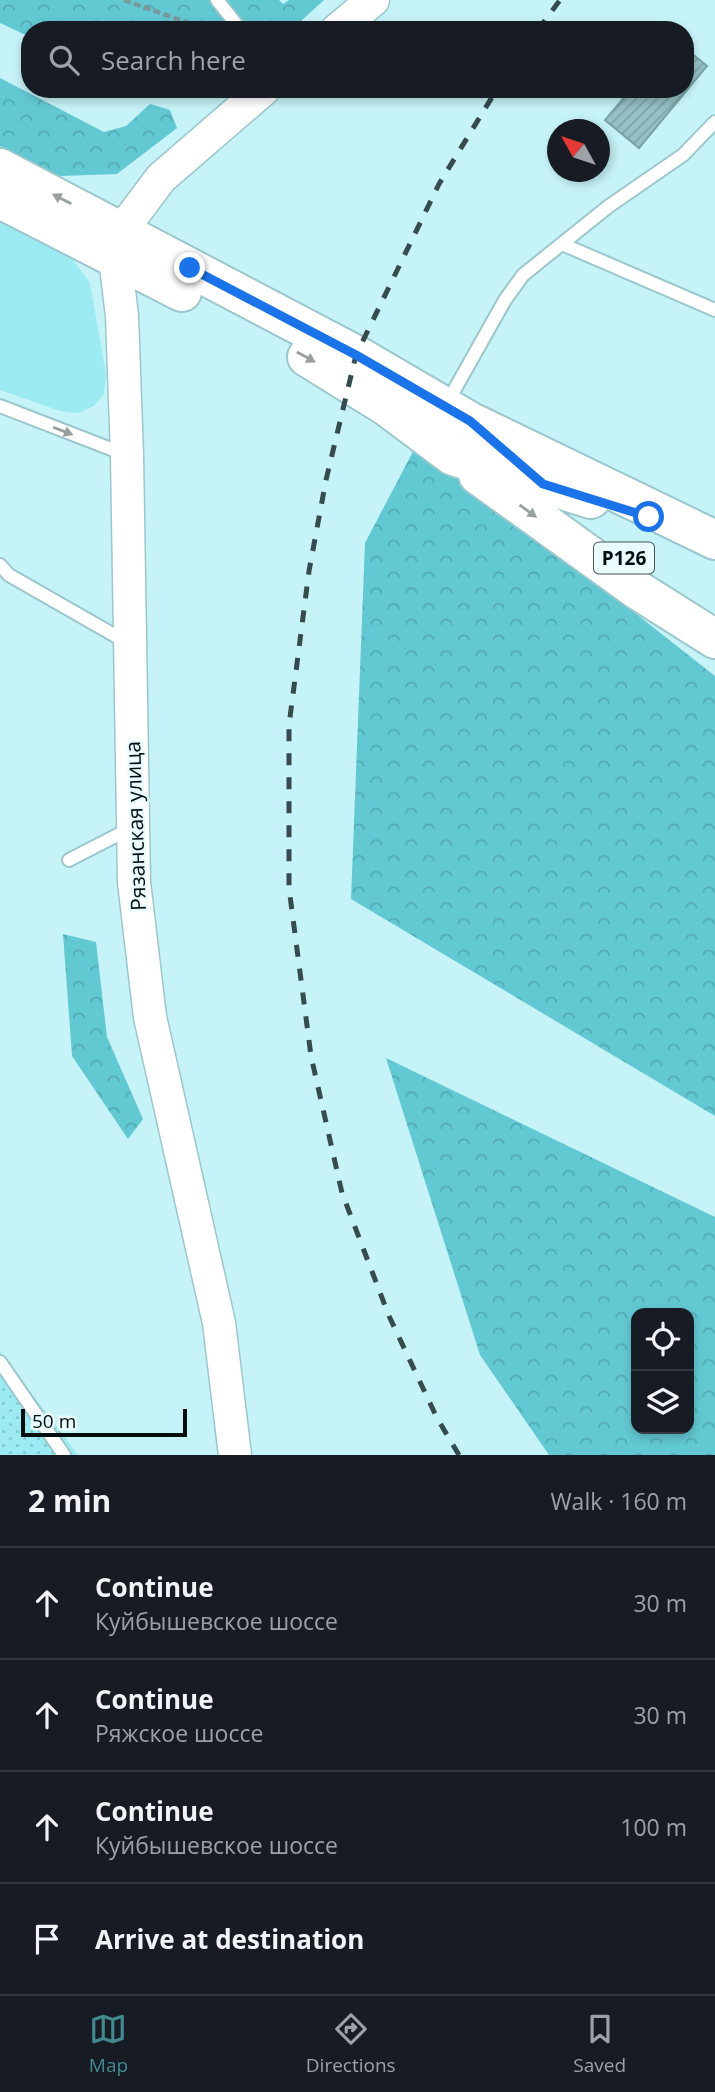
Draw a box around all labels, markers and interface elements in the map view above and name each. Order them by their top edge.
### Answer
search box [21,21,694,98]
icon: search [45,41,83,79]
text: Search here [101,42,246,78]
north arrow [547,119,610,182]
one-way arrow [52,194,72,205]
route end [174,252,205,283]
one-way arrow [297,351,316,363]
one-way arrow [53,425,74,436]
route start [633,501,664,532]
one-way arrow [519,504,537,518]
road number: Р126 [594,542,654,573]
street label: Рязанская улица [118,741,152,911]
map controls [631,1308,694,1434]
button: locate [631,1308,694,1371]
button: layers [631,1371,694,1434]
scale bar [21,1406,187,1438]
text: 50 m [32,1408,76,1434]
text: 2 min [28,1480,111,1521]
text: Walk · 160 m [550,1485,687,1517]
text: Continue [95,1569,214,1605]
icon: ahead [28,1584,66,1622]
text: 30 m [633,1587,687,1619]
text: Куйбышевское шоссе [95,1605,338,1637]
text: Continue [95,1681,214,1717]
icon: ahead [28,1696,66,1734]
text: 30 m [633,1699,687,1731]
text: Ряжское шоссе [95,1717,263,1749]
text: Continue [95,1793,214,1829]
icon: ahead [28,1808,66,1846]
text: 100 m [620,1811,687,1843]
text: Куйбышевское шоссе [95,1829,338,1861]
icon: arrive [28,1920,66,1958]
text: Arrive at destination [95,1921,364,1957]
tab: Map [89,2010,128,2078]
tab: Directions [306,2010,396,2078]
tab: Saved [573,2010,626,2078]

